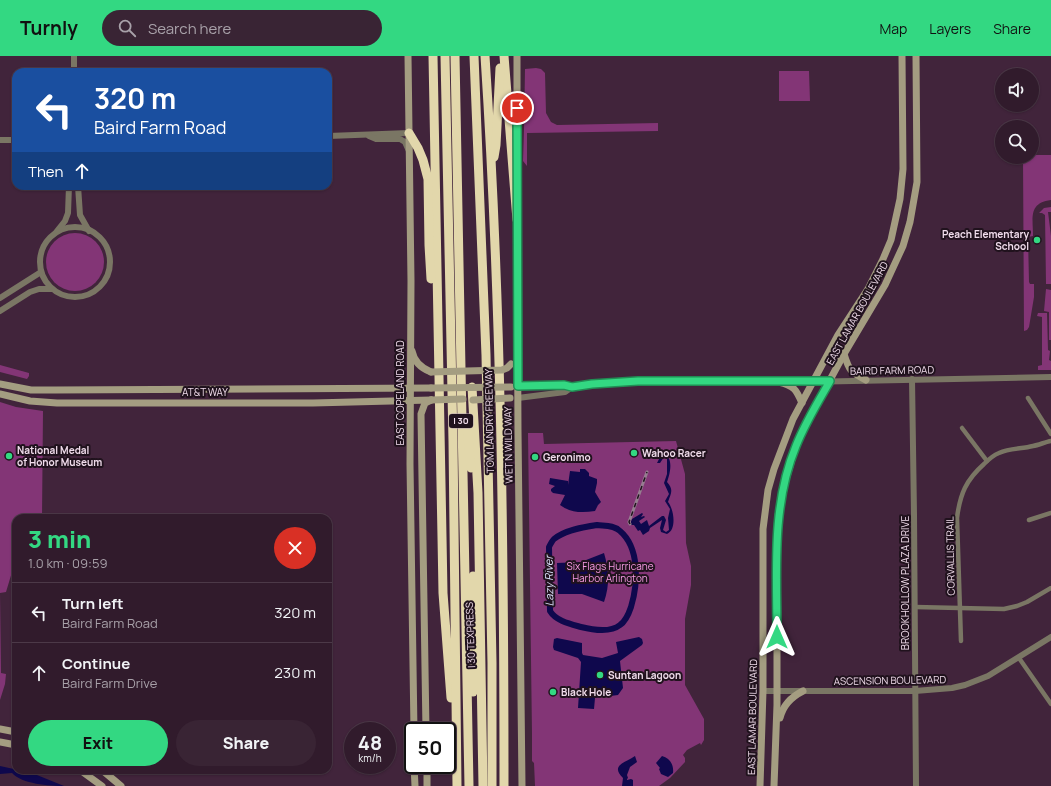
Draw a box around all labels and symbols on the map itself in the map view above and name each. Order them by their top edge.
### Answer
pin [500,91,534,125]
place label: Peach Elementary School [942,227,1029,253]
marker: Peach Elementary School [1032,235,1042,245]
street label: EAST LAMAR BOULEVARD [823,259,891,367]
street label: EAST COPELAND ROAD [393,340,407,446]
street label: BAIRD FARM ROAD [850,362,934,378]
street label: TOM LANDRY FREEWAY [481,368,497,473]
street label: AT&T WAY [182,385,228,399]
street label: WET N WILD WAY [500,406,516,484]
road number: I 30 [449,414,473,428]
place label: National Medal of Honor Museum [17,443,102,469]
place label: Wahoo Racer [642,446,706,460]
marker: Wahoo Racer [629,448,639,458]
place label: Geronimo [543,450,591,464]
marker: National Medal of Honor Museum [4,451,14,461]
marker: Geronimo [530,452,540,462]
street label: BROOKHOLLOW PLAZA DRIVE [898,516,912,650]
street label: CORVALLIS TRAIL [942,516,958,596]
water label: Lazy River [541,554,556,606]
park label: Six Flags Hurricane Harbor Arlington [566,559,654,585]
street label: I 30 TEXPRESS [462,602,478,668]
position arrow [756,616,798,658]
street label: EAST LAMAR BOULEVARD [744,659,760,775]
place label: Suntan Lagoon [608,668,681,682]
marker: Suntan Lagoon [595,670,605,680]
street label: ASCENSION BOULEVARD [834,672,947,688]
place label: Black Hole [561,685,611,699]
marker: Black Hole [548,687,558,697]
speed limit sign: 50 [404,722,456,774]

